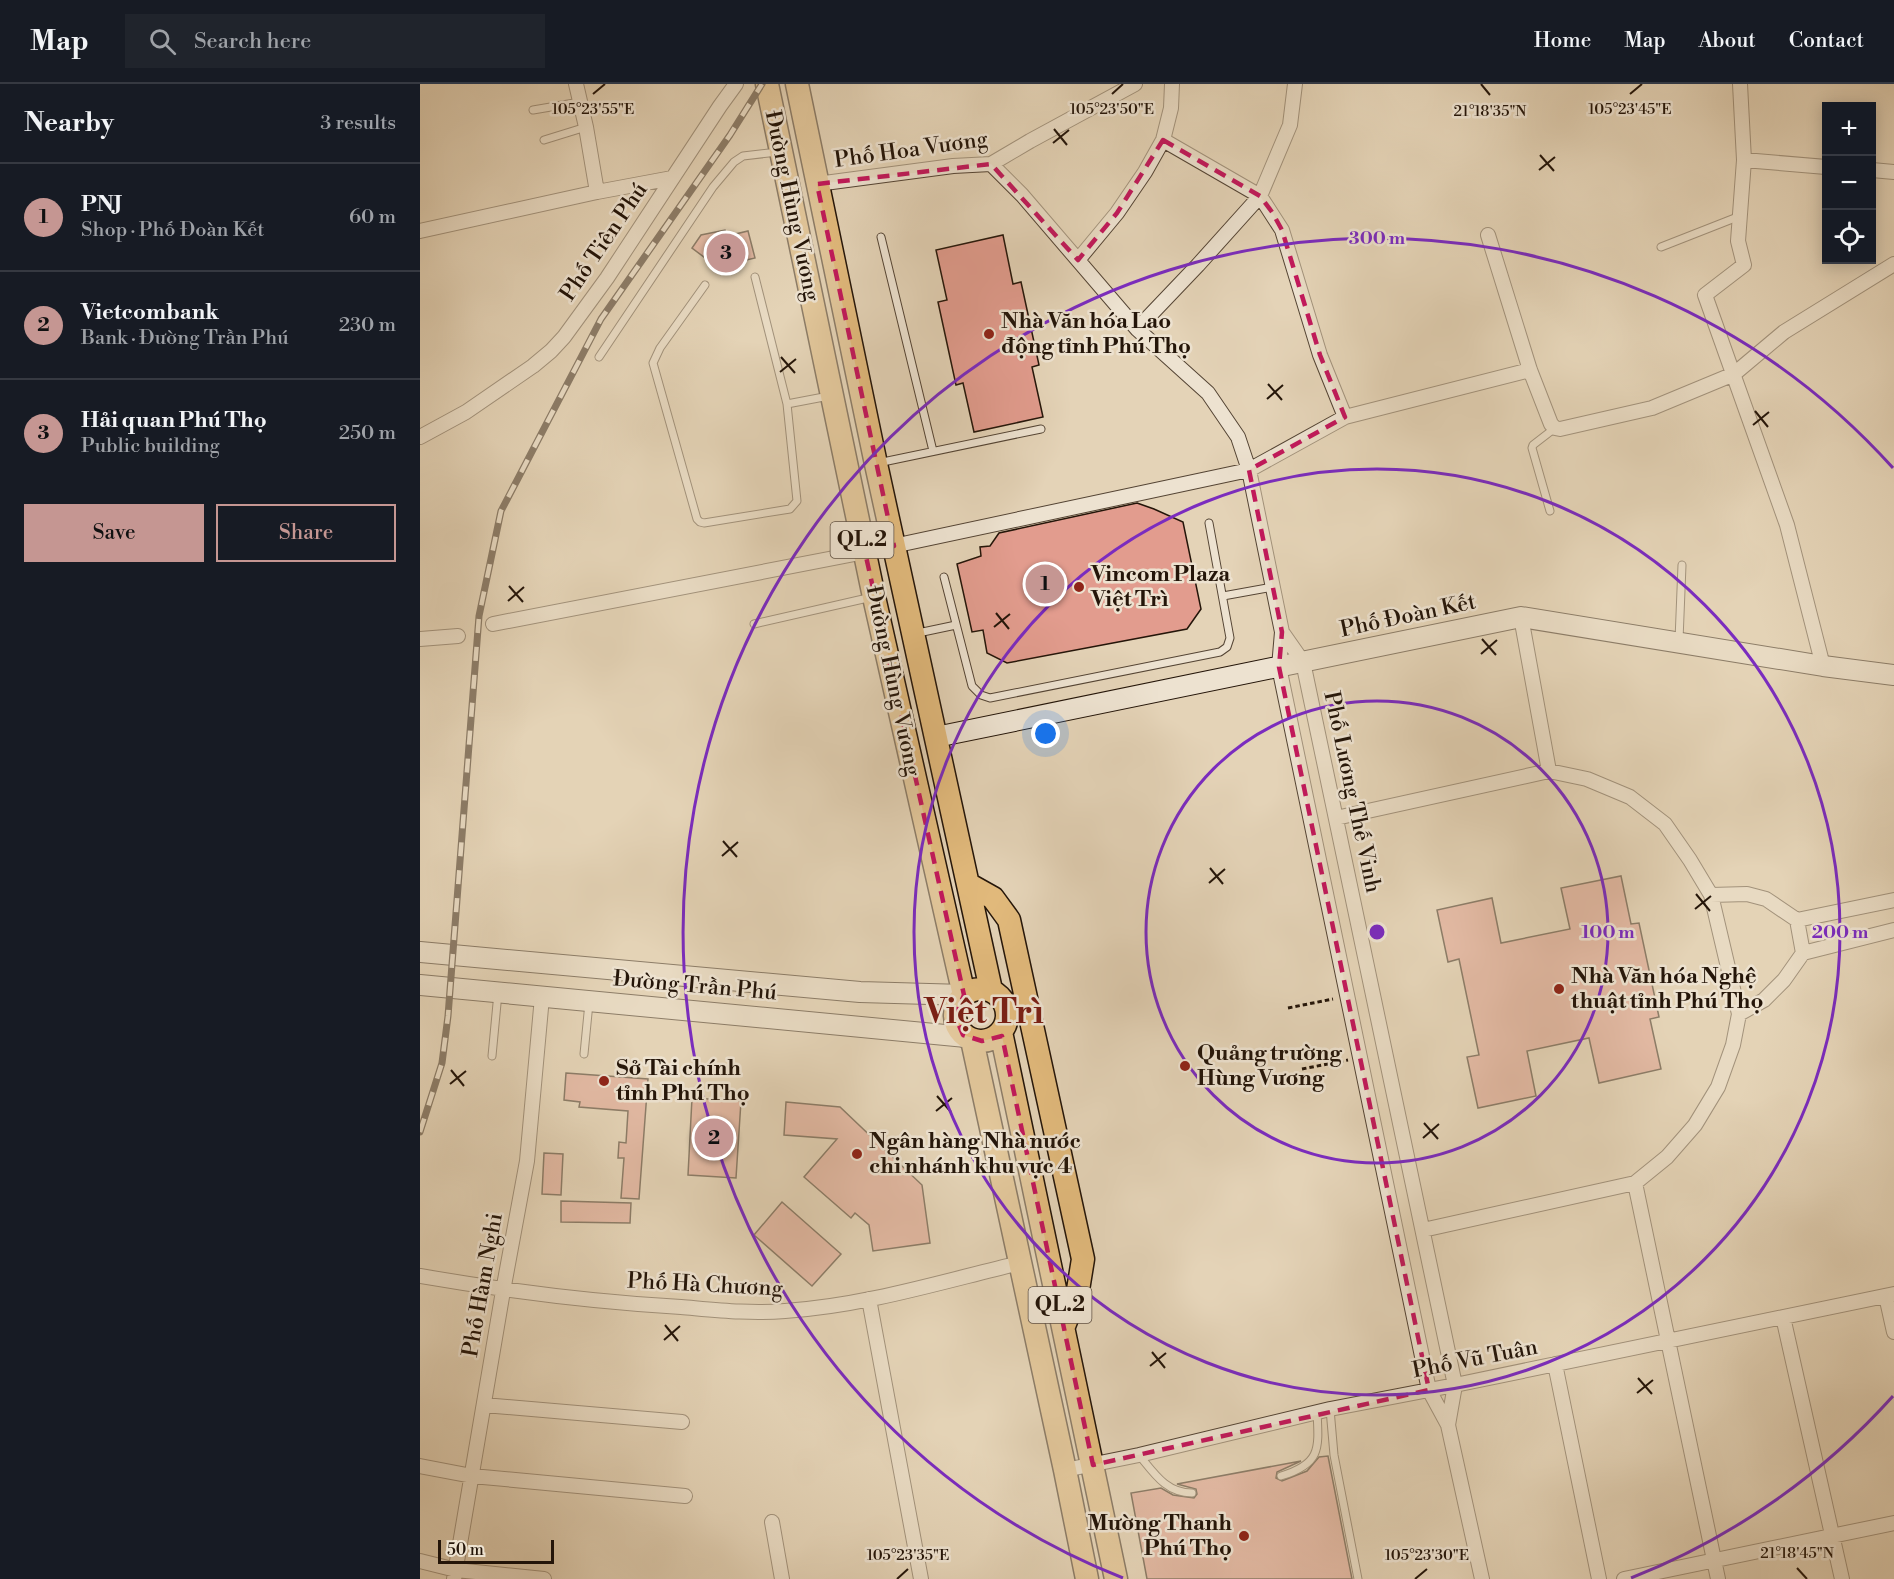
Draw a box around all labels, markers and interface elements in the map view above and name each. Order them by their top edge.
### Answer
search box [125,14,545,68]
text: Map [30,24,89,59]
icon: search [146,25,179,58]
text: Search here [194,28,311,55]
text: Home [1534,28,1591,54]
text: Map [1624,28,1666,54]
text: About [1699,28,1756,54]
text: Contact [1789,28,1864,54]
text: 105°23'55"E [552,100,634,119]
text: 105°23'50"E [1070,100,1154,119]
text: 105°23'45"E [1588,100,1672,119]
text: 21°18'35"N [1454,102,1527,121]
map controls [1822,102,1876,264]
button: + [1822,102,1876,156]
text: Nearby [24,107,114,139]
street label: Đường Hùng Vương [759,108,826,304]
text: 3 results [320,111,396,136]
street label: Phố Hoa Vương [833,126,990,174]
button: − [1822,156,1876,210]
street label: Phố Tiên Phú [554,177,654,306]
text: PNJ [81,191,122,218]
text: 1 [39,205,48,230]
text: 60 m [349,205,396,230]
button: locate [1822,210,1876,264]
text: Shop · Phố Đoàn Kết [81,218,264,243]
text: 300 m [1349,227,1406,250]
pin: 3 [706,230,746,276]
text: Vietcombank [81,299,219,326]
place label: Nhà Văn hóa Lao động tỉnh Phú Thọ [1001,308,1191,360]
text: 2 [37,313,50,338]
text: 230 m [339,313,396,338]
text: Bank · Đường Trần Phú [81,326,289,351]
marker: Nhà Văn hóa Lao động tỉnh Phú Thọ [982,327,996,341]
text: Hải quan Phú Thọ [81,407,267,434]
text: 3 [37,421,50,446]
text: 250 m [339,421,396,446]
text: Public building [81,434,220,459]
button: Save [24,504,204,562]
button: Share [216,504,396,562]
road number: QL.2 [830,522,894,558]
place label: Vincom Plaza Việt Trì [1090,561,1231,613]
pin: 1 [1026,562,1064,606]
marker: Vincom Plaza Việt Trì [1072,580,1086,594]
street label: Đường Hùng Vương [860,583,927,779]
street label: Phố Đoàn Kết [1338,588,1479,644]
street label: Phố Lương Thế Vinh [1317,689,1387,895]
your location [1031,719,1060,748]
text: 100 m [1581,921,1635,944]
text: 200 m [1812,921,1869,944]
centre of rings [1367,922,1387,942]
place label: Nhà Văn hóa Nghệ thuật tỉnh Phú Thọ [1571,963,1763,1015]
street label: Đường Trần Phú [612,965,779,1007]
marker: Nhà Văn hóa Nghệ thuật tỉnh Phú Thọ [1552,982,1566,996]
district label: Việt Trì [923,992,1044,1034]
place label: Quảng trường Hùng Vương [1197,1040,1342,1092]
place label: Sở Tài chính tỉnh Phú Thọ [616,1055,750,1107]
marker: Quảng trường Hùng Vương [1178,1059,1192,1073]
marker: Sở Tài chính tỉnh Phú Thọ [597,1074,611,1088]
pin: 2 [694,1116,734,1160]
place label: Ngân hàng Nhà nước chi nhánh khu vực 4 [869,1128,1081,1180]
marker: Ngân hàng Nhà nước chi nhánh khu vực 4 [850,1147,864,1161]
street label: Phố Hàm Nghi [457,1211,509,1359]
street label: Phố Hà Chương [626,1267,784,1303]
road number: QL.2 [1028,1287,1092,1323]
street label: Phố Vũ Tuân [1410,1334,1540,1384]
place label: Mường Thanh Phú Thọ [1087,1510,1232,1562]
marker: Mường Thanh Phú Thọ [1237,1529,1251,1543]
scale bar [438,1537,554,1564]
text: 50 m [447,1540,484,1560]
text: 21°18'45"N [1760,1544,1834,1563]
text: 105°23'35"E [867,1546,949,1565]
text: 105°23'30"E [1385,1546,1469,1565]

